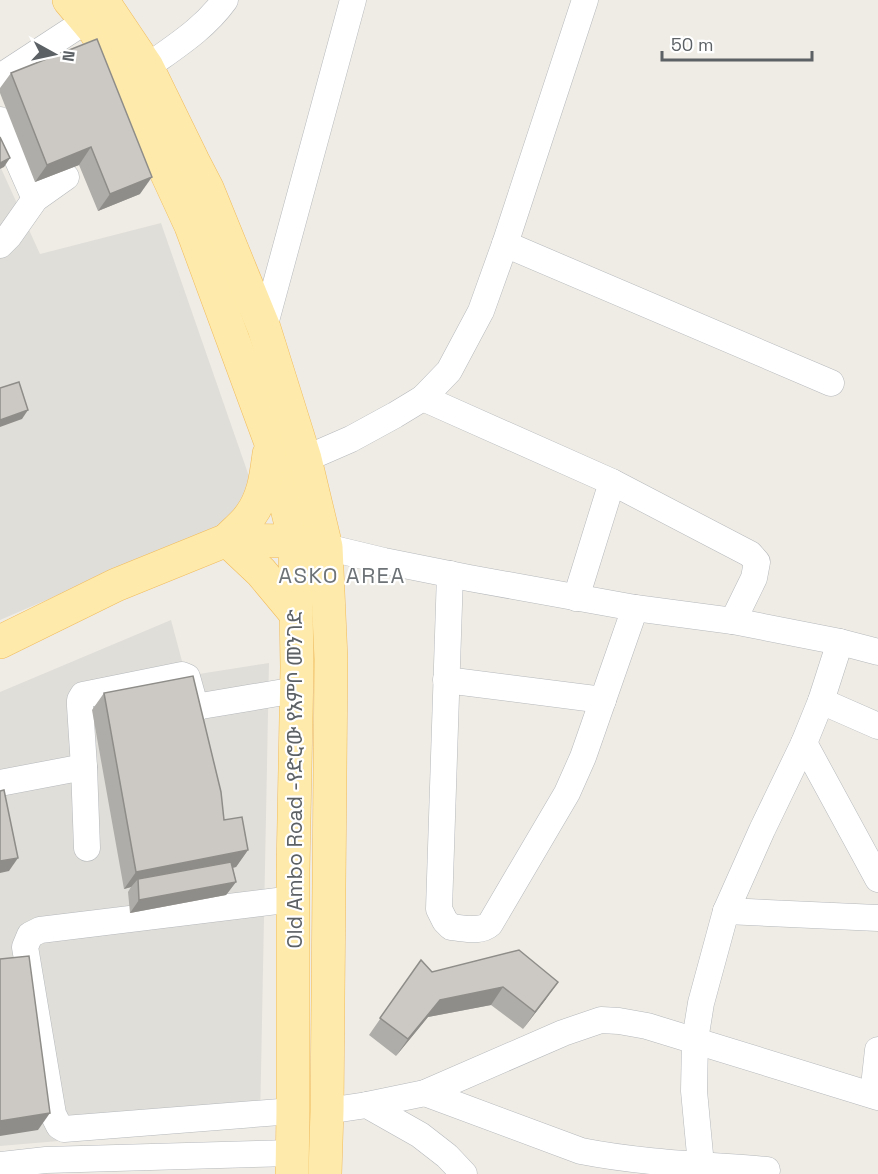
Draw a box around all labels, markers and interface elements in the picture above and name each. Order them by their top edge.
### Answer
north arrow [24,24,84,84]
scale bar [662,24,812,62]
text: 50 m [671,33,713,56]
text: N [57,49,80,63]
district label: ASKO AREA [278,561,406,589]
street label: Old Ambo Road -የድሮው የአምቦ መንገድ [281,609,308,949]

